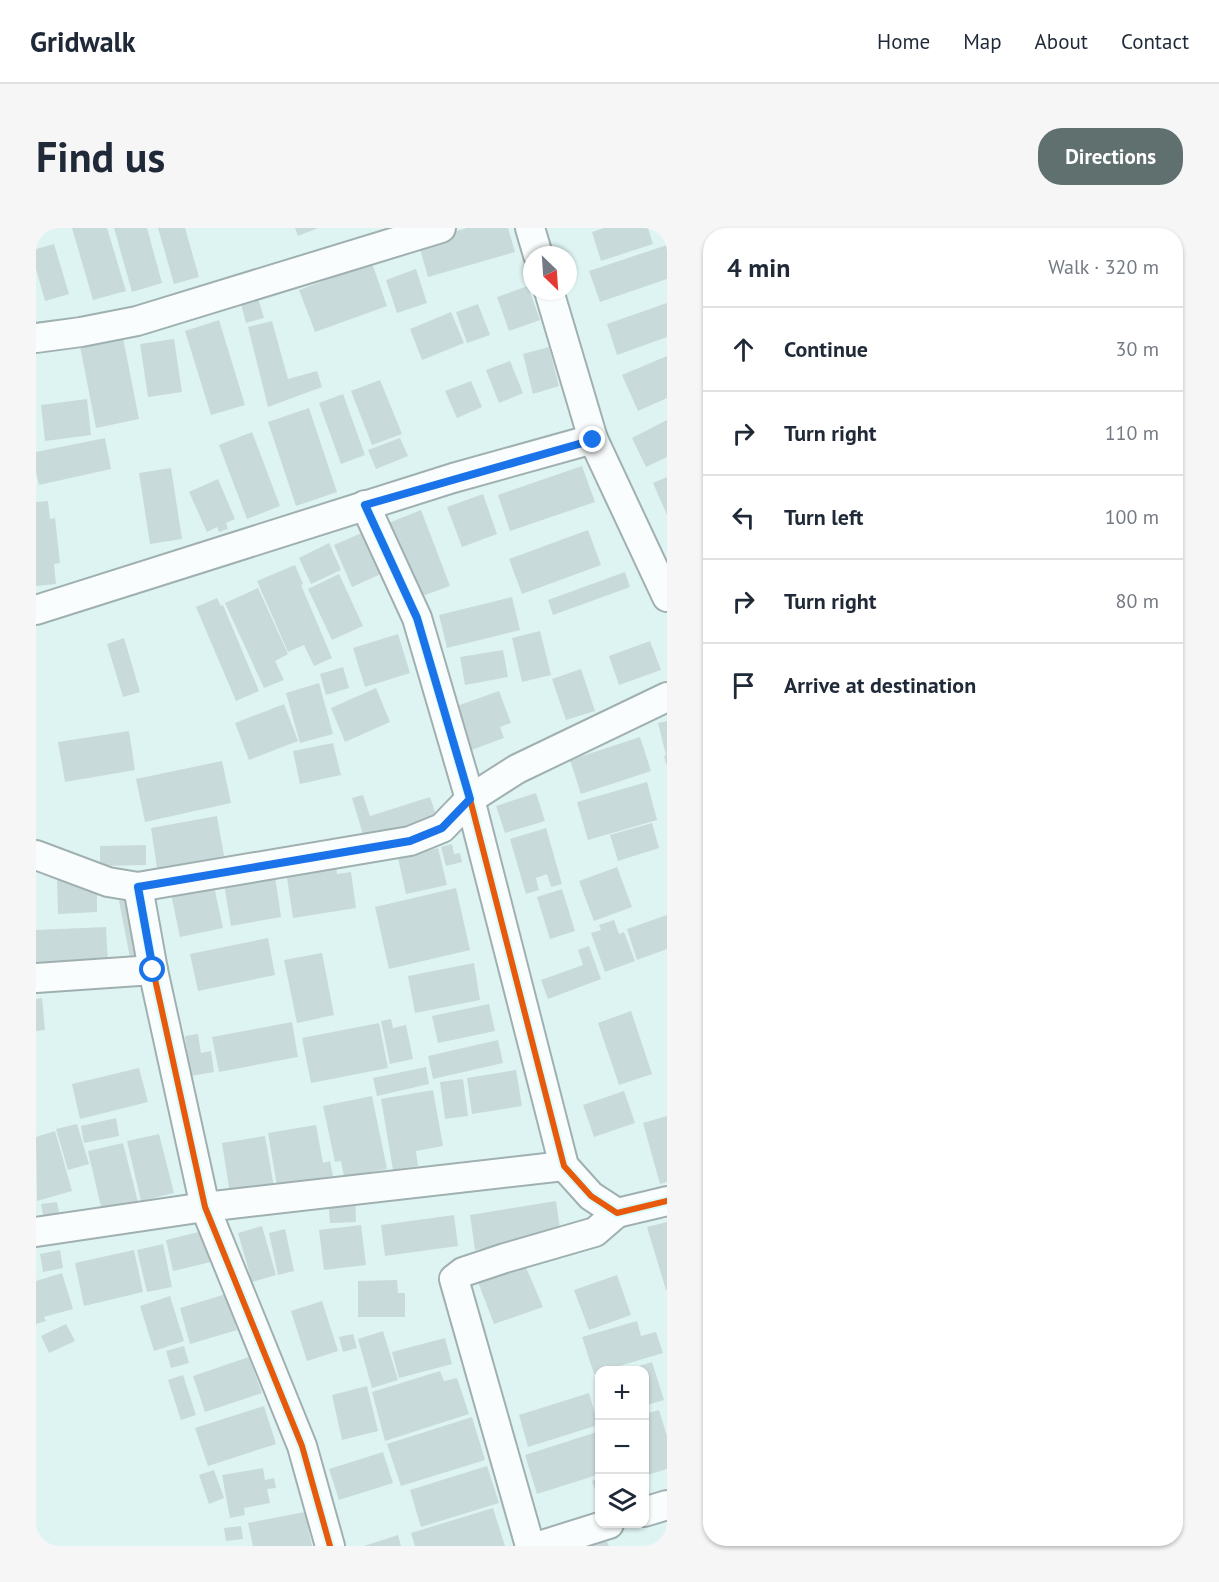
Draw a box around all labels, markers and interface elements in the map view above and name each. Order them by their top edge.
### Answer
text: Gridwalk [30,23,136,60]
text: Home [877,28,930,55]
text: Map [963,28,1002,55]
text: About [1035,28,1088,55]
text: Contact [1121,28,1189,55]
button: Directions [1038,128,1183,185]
text: Find us [36,129,165,184]
north arrow [523,246,577,300]
text: 4 min [727,251,790,284]
text: Walk · 320 m [1048,254,1159,280]
icon: ahead [727,333,760,366]
text: Continue [784,335,868,363]
text: 30 m [1116,336,1159,362]
icon: right [727,417,760,450]
text: Turn right [784,419,876,447]
text: 110 m [1105,420,1159,446]
route end [579,426,605,452]
icon: left [727,501,760,534]
text: Turn left [784,503,864,531]
text: 100 m [1105,504,1159,530]
icon: right [727,585,760,618]
text: Turn right [784,587,876,615]
text: 80 m [1116,588,1159,614]
icon: arrive [727,669,760,702]
text: Arrive at destination [784,671,976,699]
route start [139,956,165,982]
map controls [595,1366,649,1528]
button: + [595,1366,649,1420]
button: − [595,1420,649,1474]
button: layers [595,1474,649,1528]

